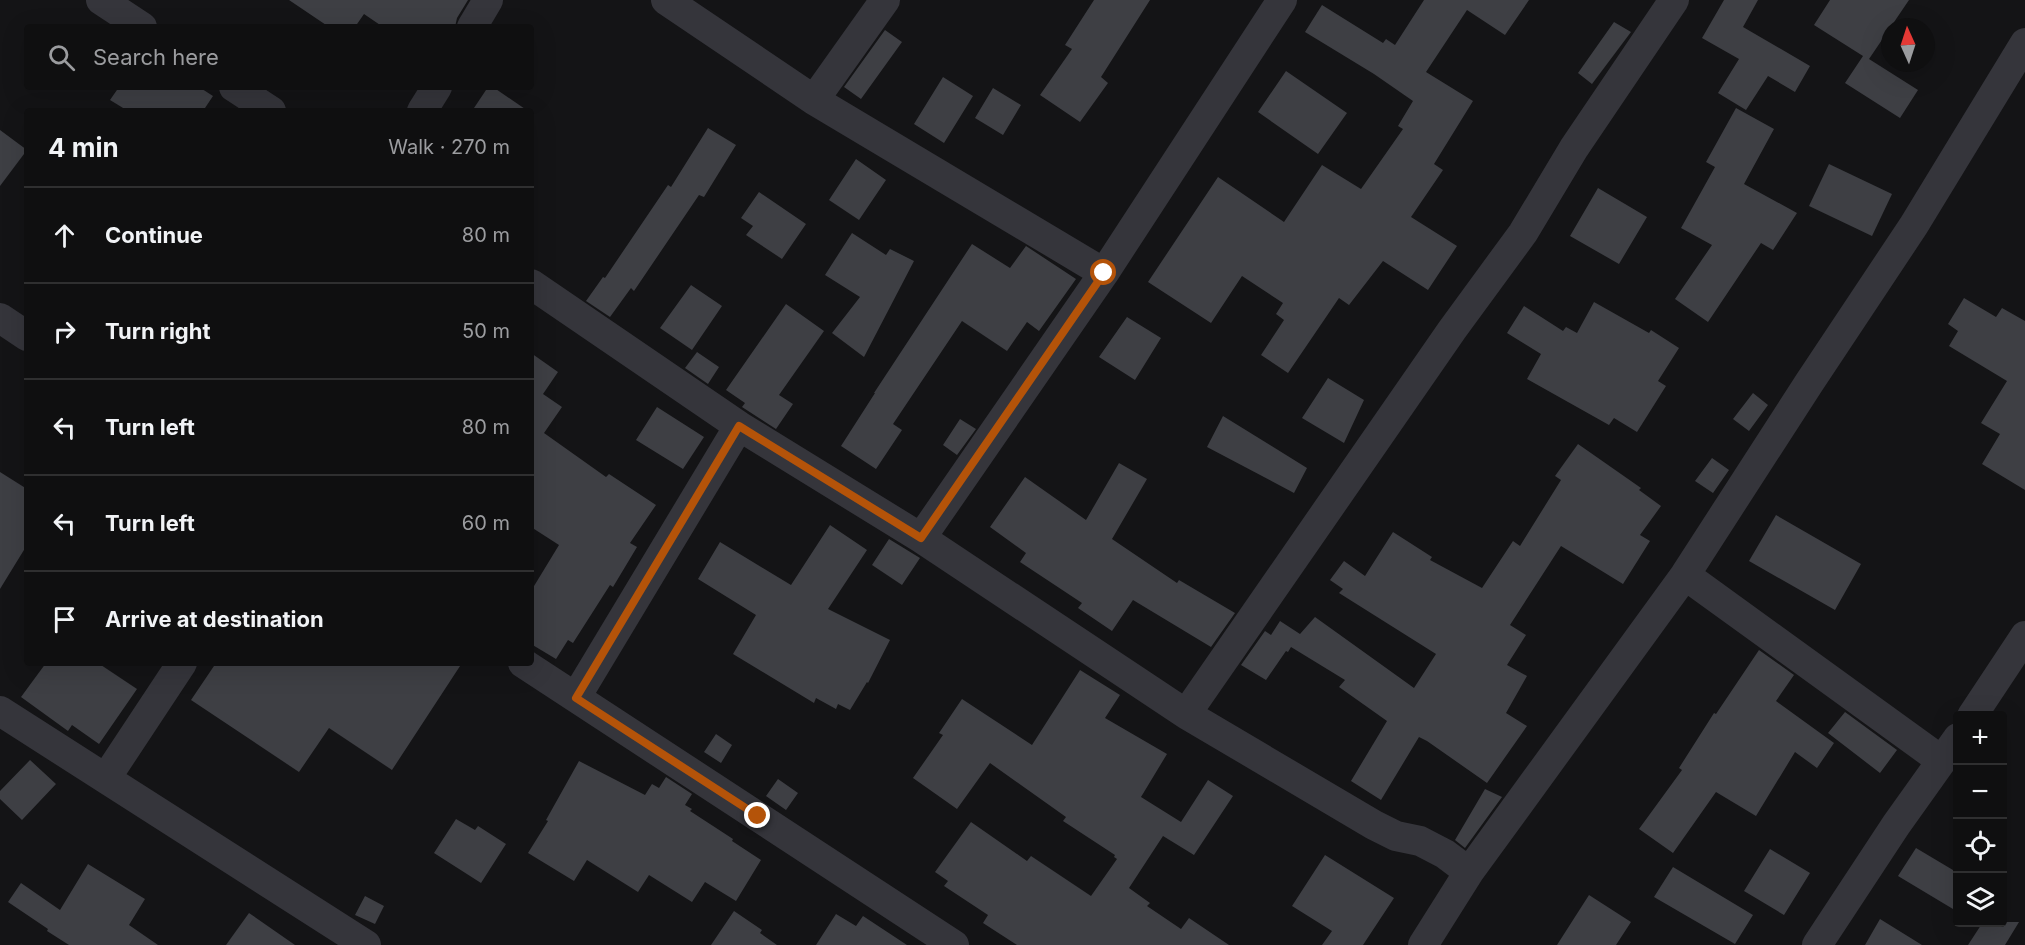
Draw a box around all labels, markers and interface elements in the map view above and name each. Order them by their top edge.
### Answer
north arrow [1881,18,1935,72]
search box [24,24,534,90]
icon: search [45,41,78,74]
text: Search here [93,44,219,70]
text: 4 min [48,132,119,163]
text: Walk · 270 m [388,135,510,159]
icon: ahead [48,219,81,252]
text: Continue [105,222,203,248]
text: 80 m [462,223,510,247]
route start [1090,259,1116,285]
icon: right [48,315,81,348]
text: Turn right [105,318,211,344]
text: 50 m [462,319,510,343]
icon: left [48,411,81,444]
text: Turn left [105,414,195,440]
text: 80 m [462,415,510,439]
icon: left [48,507,81,540]
text: Turn left [105,510,195,536]
text: 60 m [462,511,510,535]
icon: arrive [48,603,81,636]
text: Arrive at destination [105,606,324,632]
map controls [1953,711,2007,927]
button: + [1953,711,2007,765]
button: − [1953,765,2007,819]
route end [744,802,770,828]
button: locate [1953,819,2007,873]
button: layers [1953,873,2007,927]

